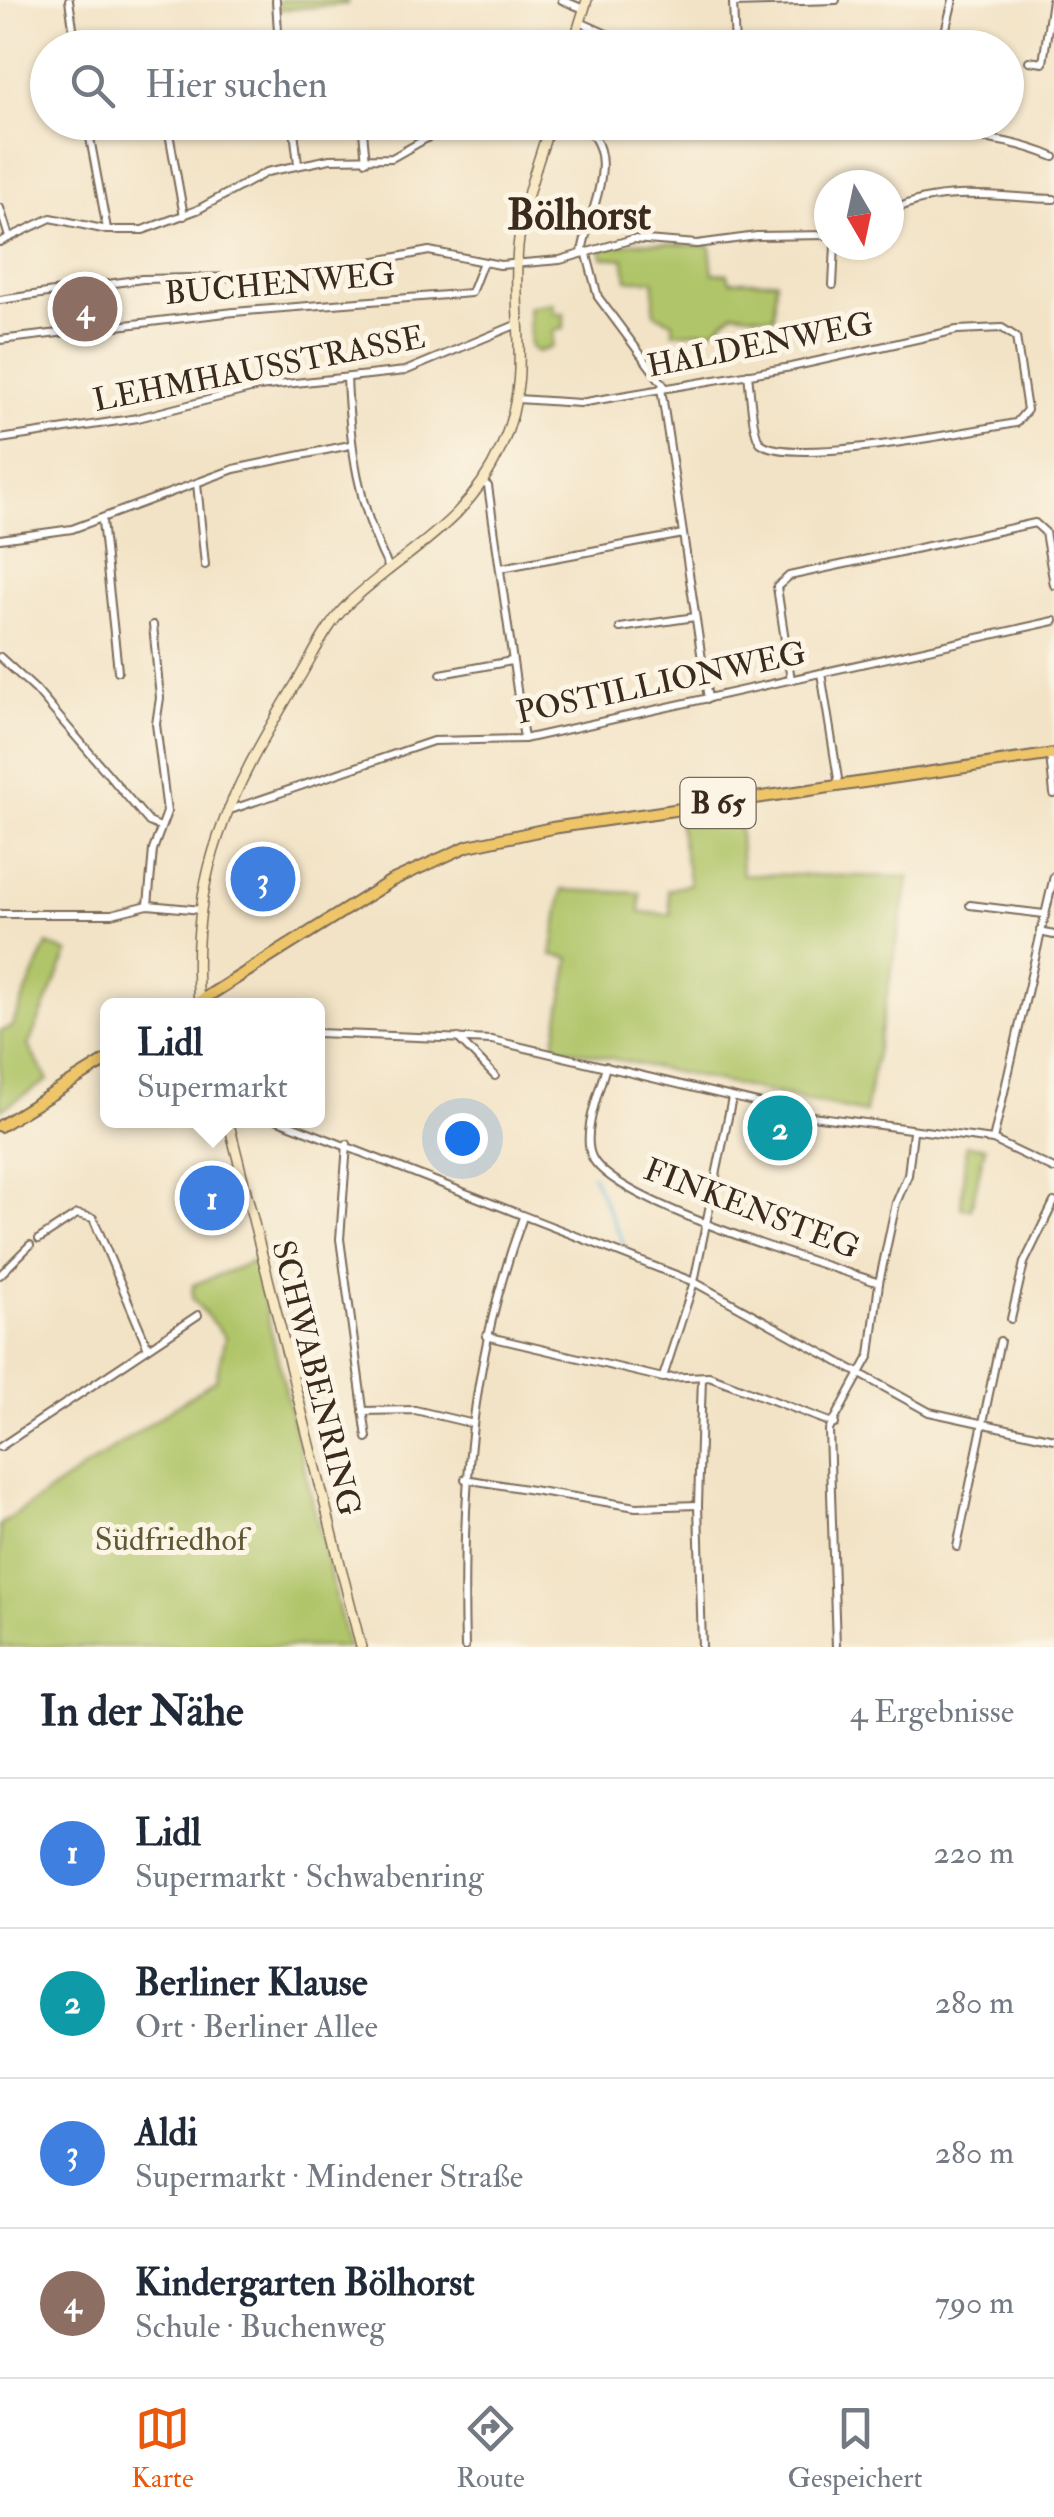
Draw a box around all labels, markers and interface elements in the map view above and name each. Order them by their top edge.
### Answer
search box [30,30,1024,140]
icon: search [65,58,120,113]
text: Hier suchen [145,61,328,109]
north arrow [814,170,904,260]
district label: Bölhorst [507,190,651,242]
street label: BUCHENWEG [163,254,397,314]
pin: 4 [52,272,118,346]
street label: HALDENWEG [644,303,877,387]
street label: LEHMHAUSSTRASSE [90,317,428,421]
street label: POSTILLIONWEG [513,633,810,733]
road number: B 65 [680,778,756,828]
pin: 3 [230,842,296,916]
popup [100,998,325,1128]
text: Lidl [137,1019,203,1067]
text: Supermarkt [137,1067,288,1107]
pin: 2 [748,1090,812,1166]
your location [437,1113,488,1164]
street label: FINKENSTEG [638,1150,865,1268]
pin: 1 [180,1160,244,1236]
street label: SCHWABENRING [263,1237,370,1520]
park label: Südfriedhof [95,1520,252,1560]
text: In der Nähe [40,1686,244,1738]
text: 4 Ergebnisse [850,1692,1014,1732]
text: Lidl [135,1809,201,1857]
text: 1 [67,1833,78,1873]
text: 220 m [934,1833,1014,1873]
text: Supermarkt · Schwabenring [135,1857,484,1897]
text: Berliner Klause [135,1959,368,2007]
text: 2 [64,1983,81,2023]
text: 280 m [935,1983,1014,2023]
text: Ort · Berliner Allee [135,2007,378,2047]
text: Aldi [135,2109,198,2157]
text: 3 [66,2133,79,2173]
text: 280 m [935,2133,1014,2173]
text: Supermarkt · Mindener Straße [135,2157,523,2197]
text: Kindergarten Bölhorst [135,2259,475,2307]
text: 4 [64,2283,81,2323]
text: 790 m [935,2283,1014,2323]
text: Schule · Buchenweg [135,2307,385,2347]
tab: Karte [131,2401,194,2496]
tab: Route [456,2401,525,2496]
tab: Gespeichert [787,2401,923,2496]

